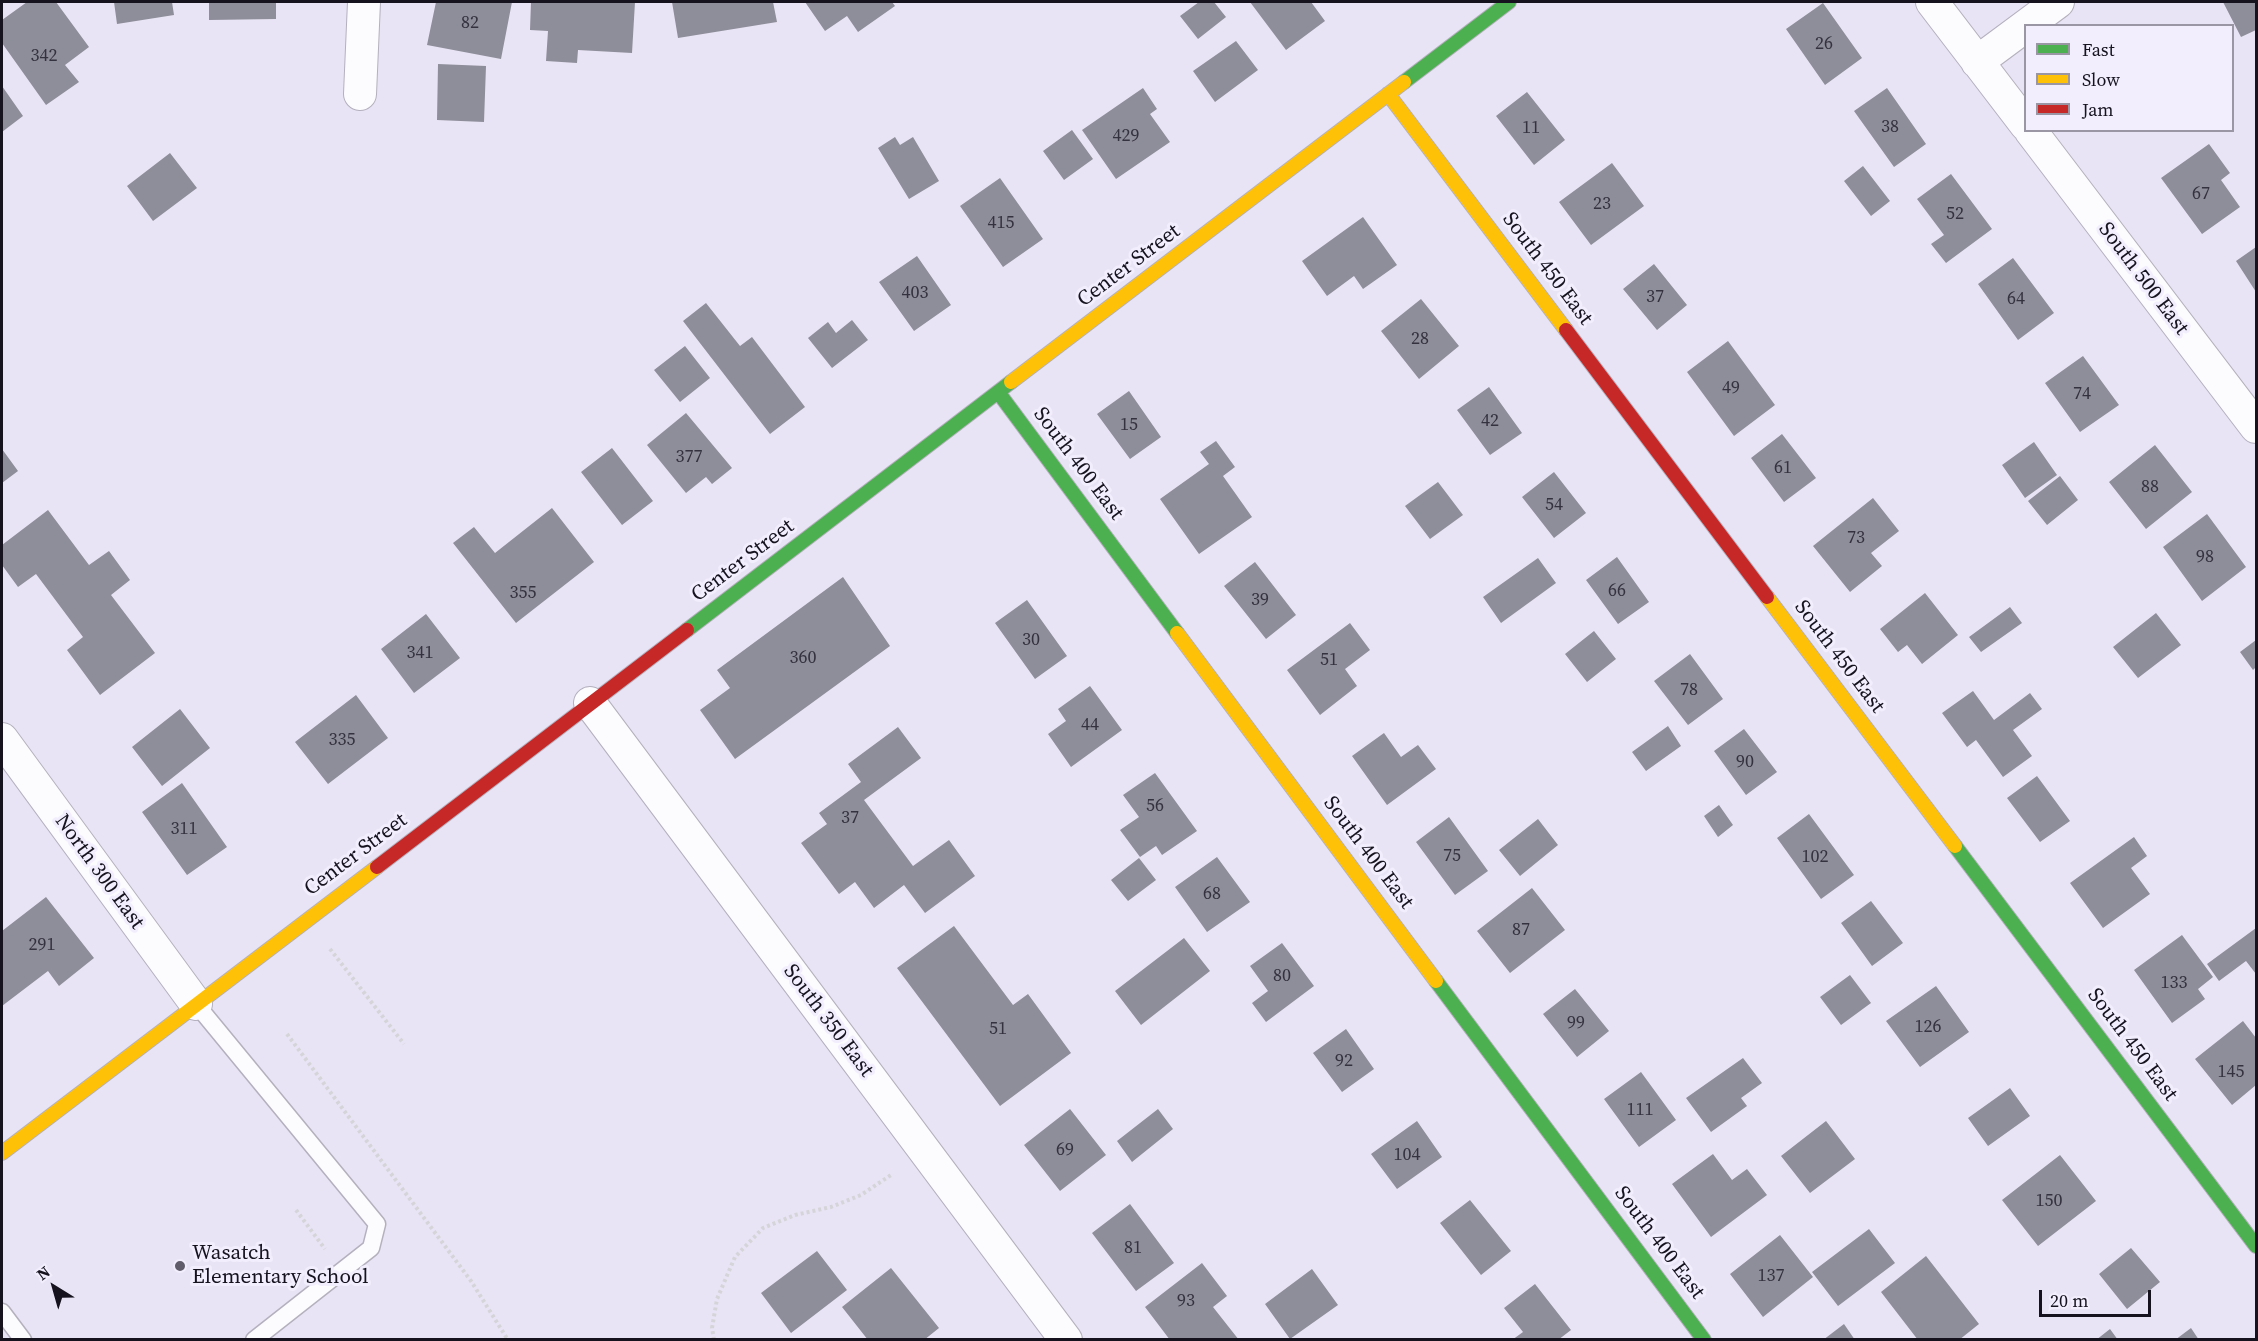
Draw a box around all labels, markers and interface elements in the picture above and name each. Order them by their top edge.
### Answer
house number: 82 [461,12,479,34]
legend [2024,24,2234,132]
house number: 26 [1815,33,1833,55]
text: Fast [2082,37,2115,62]
house number: 342 [31,45,57,67]
text: Slow [2082,67,2120,92]
text: Jam [2082,97,2114,122]
house number: 38 [1881,116,1899,138]
house number: 11 [1522,117,1540,139]
house number: 429 [1113,125,1139,147]
house number: 67 [2192,183,2210,205]
house number: 23 [1593,193,1611,215]
house number: 52 [1946,203,1964,225]
street label: South 450 East [1497,208,1597,330]
house number: 415 [988,212,1014,234]
street label: South 500 East [2093,218,2193,340]
street label: Center Street [1073,219,1185,313]
house number: 403 [902,282,928,304]
house number: 37 [1646,286,1664,308]
house number: 64 [2007,288,2025,310]
house number: 28 [1411,328,1429,350]
house number: 49 [1722,377,1740,399]
house number: 74 [2073,383,2091,405]
street label: South 400 East [1028,403,1128,525]
house number: 42 [1481,410,1499,432]
house number: 15 [1120,414,1138,436]
house number: 377 [676,446,702,468]
house number: 61 [1774,457,1792,479]
house number: 88 [2141,476,2159,498]
house number: 54 [1545,494,1563,516]
street label: Center Street [687,514,799,608]
house number: 73 [1847,527,1865,549]
house number: 98 [2196,546,2214,568]
house number: 66 [1608,580,1626,602]
house number: 355 [510,582,536,604]
house number: 39 [1251,589,1269,611]
street label: South 450 East [1789,596,1889,718]
house number: 30 [1022,629,1040,651]
house number: 341 [407,642,433,664]
house number: 360 [790,647,816,669]
house number: 51 [1320,649,1338,671]
house number: 78 [1680,679,1698,701]
house number: 44 [1081,714,1099,736]
house number: 335 [329,729,355,751]
house number: 90 [1736,751,1754,773]
street label: South 400 East [1318,792,1418,914]
house number: 56 [1146,795,1164,817]
house number: 37 [841,807,859,829]
street label: Center Street [300,808,412,902]
street label: North 300 East [49,810,149,934]
house number: 311 [171,818,197,840]
house number: 75 [1443,845,1461,867]
house number: 102 [1802,846,1828,868]
house number: 68 [1203,883,1221,905]
house number: 87 [1512,919,1530,941]
house number: 291 [29,934,55,956]
street label: South 350 East [778,960,878,1082]
house number: 80 [1273,965,1291,987]
house number: 133 [2161,972,2187,994]
street label: South 450 East [2082,984,2182,1106]
house number: 99 [1567,1012,1585,1034]
house number: 126 [1915,1016,1941,1038]
house number: 51 [989,1018,1007,1040]
house number: 92 [1335,1050,1353,1072]
house number: 145 [2218,1061,2244,1083]
house number: 111 [1627,1099,1653,1121]
house number: 69 [1056,1139,1074,1161]
house number: 104 [1394,1144,1420,1166]
street label: South 400 East [1609,1182,1709,1304]
house number: 150 [2036,1190,2062,1212]
house number: 81 [1124,1237,1142,1259]
place label: Wasatch Elementary School [192,1241,369,1291]
north arrow [24,1257,84,1317]
marker: Wasatch Elementary School [173,1259,187,1273]
text: N [32,1260,54,1285]
house number: 137 [1758,1265,1784,1287]
scale bar [2042,1278,2154,1316]
text: 20 m [2050,1288,2088,1313]
house number: 93 [1177,1290,1195,1312]

